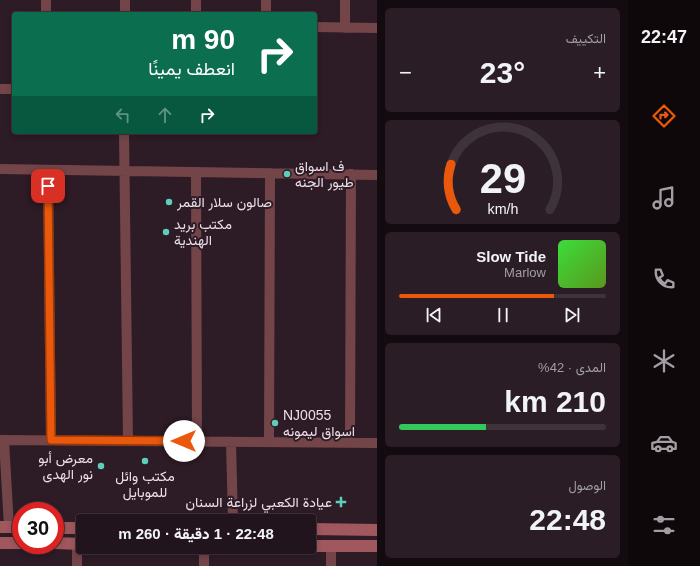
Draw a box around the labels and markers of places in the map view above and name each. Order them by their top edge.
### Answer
place label: ف اسواق طيور الجنه [295,158,354,191]
pin [31,169,65,203]
marker: ف اسواق طيور الجنه [282,169,292,179]
place label: صالون سلار القمر [176,194,272,211]
marker: صالون سلار القمر [164,197,174,207]
place label: مكتب بريد الهندية [174,216,232,249]
marker: مكتب بريد الهندية [161,227,171,237]
place label: NJ0055 اسواق ليمونه [283,407,355,440]
marker: NJ0055 اسواق ليمونه [270,418,280,428]
place label: معرض أبو نور الهدى [38,450,93,483]
marker: مكتب وائل للموبايل [140,456,150,466]
marker: معرض أبو نور الهدى [96,461,106,471]
place label: مكتب وائل للموبايل [115,468,175,501]
place label: عيادة الكعبي لزراعة السنان [186,494,332,514]
marker: عيادة الكعبي لزراعة السنان [335,496,347,508]

